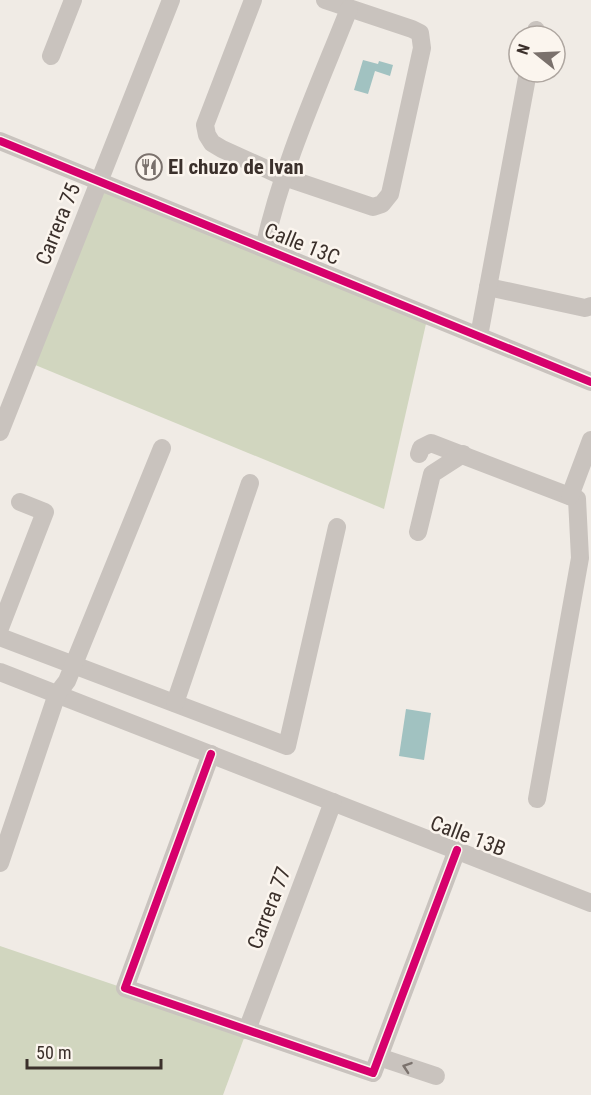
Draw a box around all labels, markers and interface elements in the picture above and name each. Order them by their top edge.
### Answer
north arrow [507,24,567,84]
text: N [513,42,534,57]
restaurant icon: El chuzo de Ivan [134,152,164,182]
place label: El chuzo de Ivan [168,155,304,179]
street label: Carrera 75 [31,180,85,268]
street label: Calle 13C [261,218,343,270]
street label: Calle 13B [427,811,509,861]
street label: Carrera 77 [242,864,296,952]
scale bar [27,1032,160,1070]
text: 50 m [36,1042,71,1063]
one-way arrow [403,1061,413,1074]

